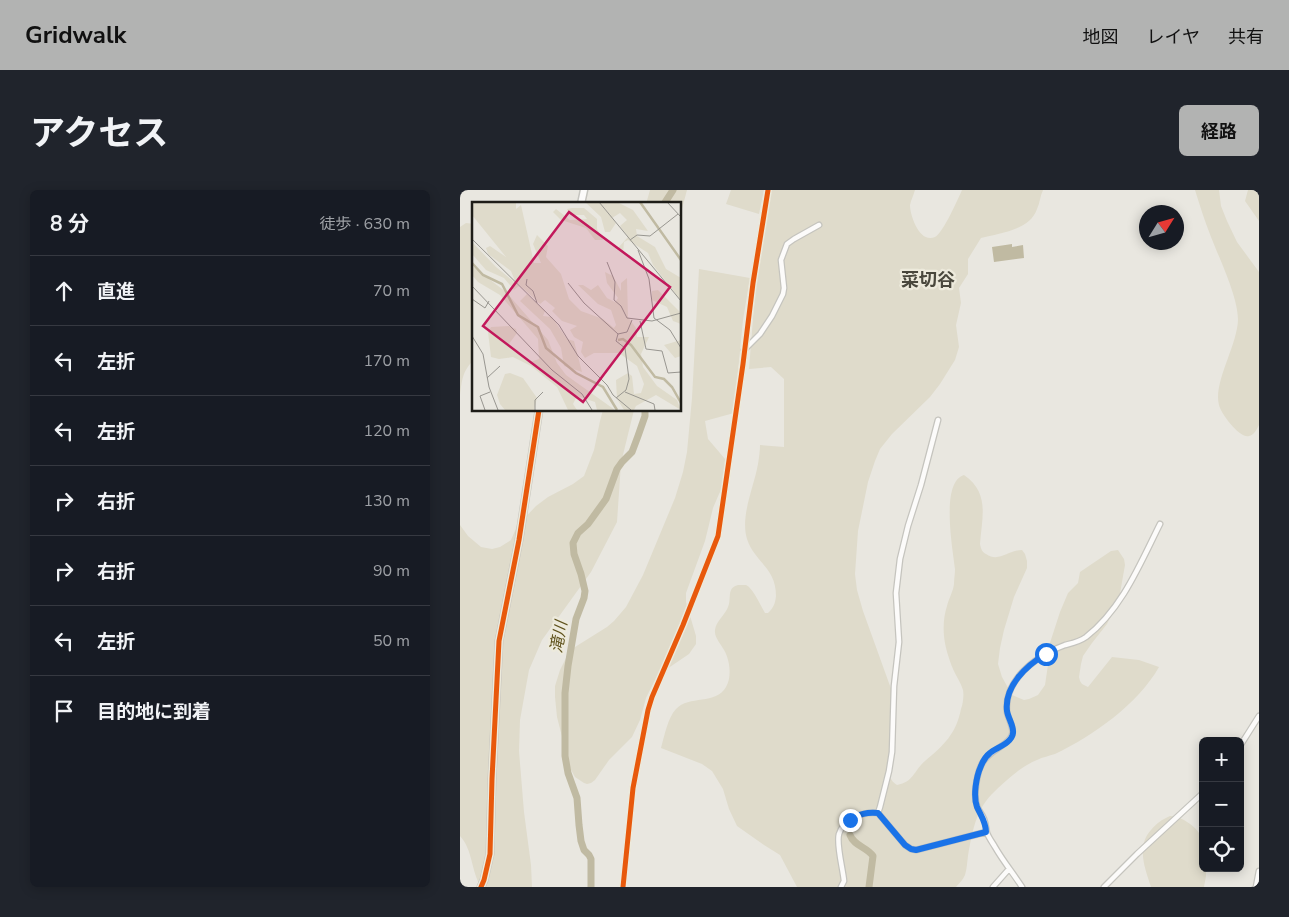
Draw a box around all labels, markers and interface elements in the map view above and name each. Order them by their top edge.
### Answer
text: Gridwalk [25,19,126,51]
text: 地図 [1083,25,1119,49]
text: レイヤ [1147,25,1200,49]
text: 共有 [1228,25,1264,49]
button: 経路 [1179,105,1259,156]
text: アクセス [30,110,168,157]
inset map [472,202,681,411]
north arrow [1139,205,1184,250]
text: 8 分 [50,210,89,238]
text: 徒歩 · 630 m [320,213,410,235]
district label: 菜切谷 [901,268,955,292]
icon: ahead [50,277,78,305]
text: 直進 [97,279,135,305]
text: 70 m [373,280,410,302]
icon: left [50,347,78,375]
text: 左折 [97,349,135,375]
text: 170 m [363,350,410,372]
icon: left [50,417,78,445]
text: 左折 [97,419,135,445]
text: 120 m [363,420,410,442]
icon: right [50,487,78,515]
text: 右折 [97,489,135,515]
text: 130 m [363,490,410,512]
icon: right [50,557,78,585]
text: 右折 [97,559,135,585]
text: 90 m [373,560,410,582]
water label: 滝川 [545,617,573,655]
icon: left [50,627,78,655]
text: 左折 [97,629,135,655]
text: 50 m [373,630,410,652]
route start [1035,643,1058,666]
icon: arrive [50,697,78,725]
text: 目的地に到着 [97,699,211,725]
map controls [1199,737,1244,872]
button: + [1199,737,1244,782]
button: − [1199,782,1244,827]
route end [839,809,862,832]
button: locate [1199,827,1244,872]

